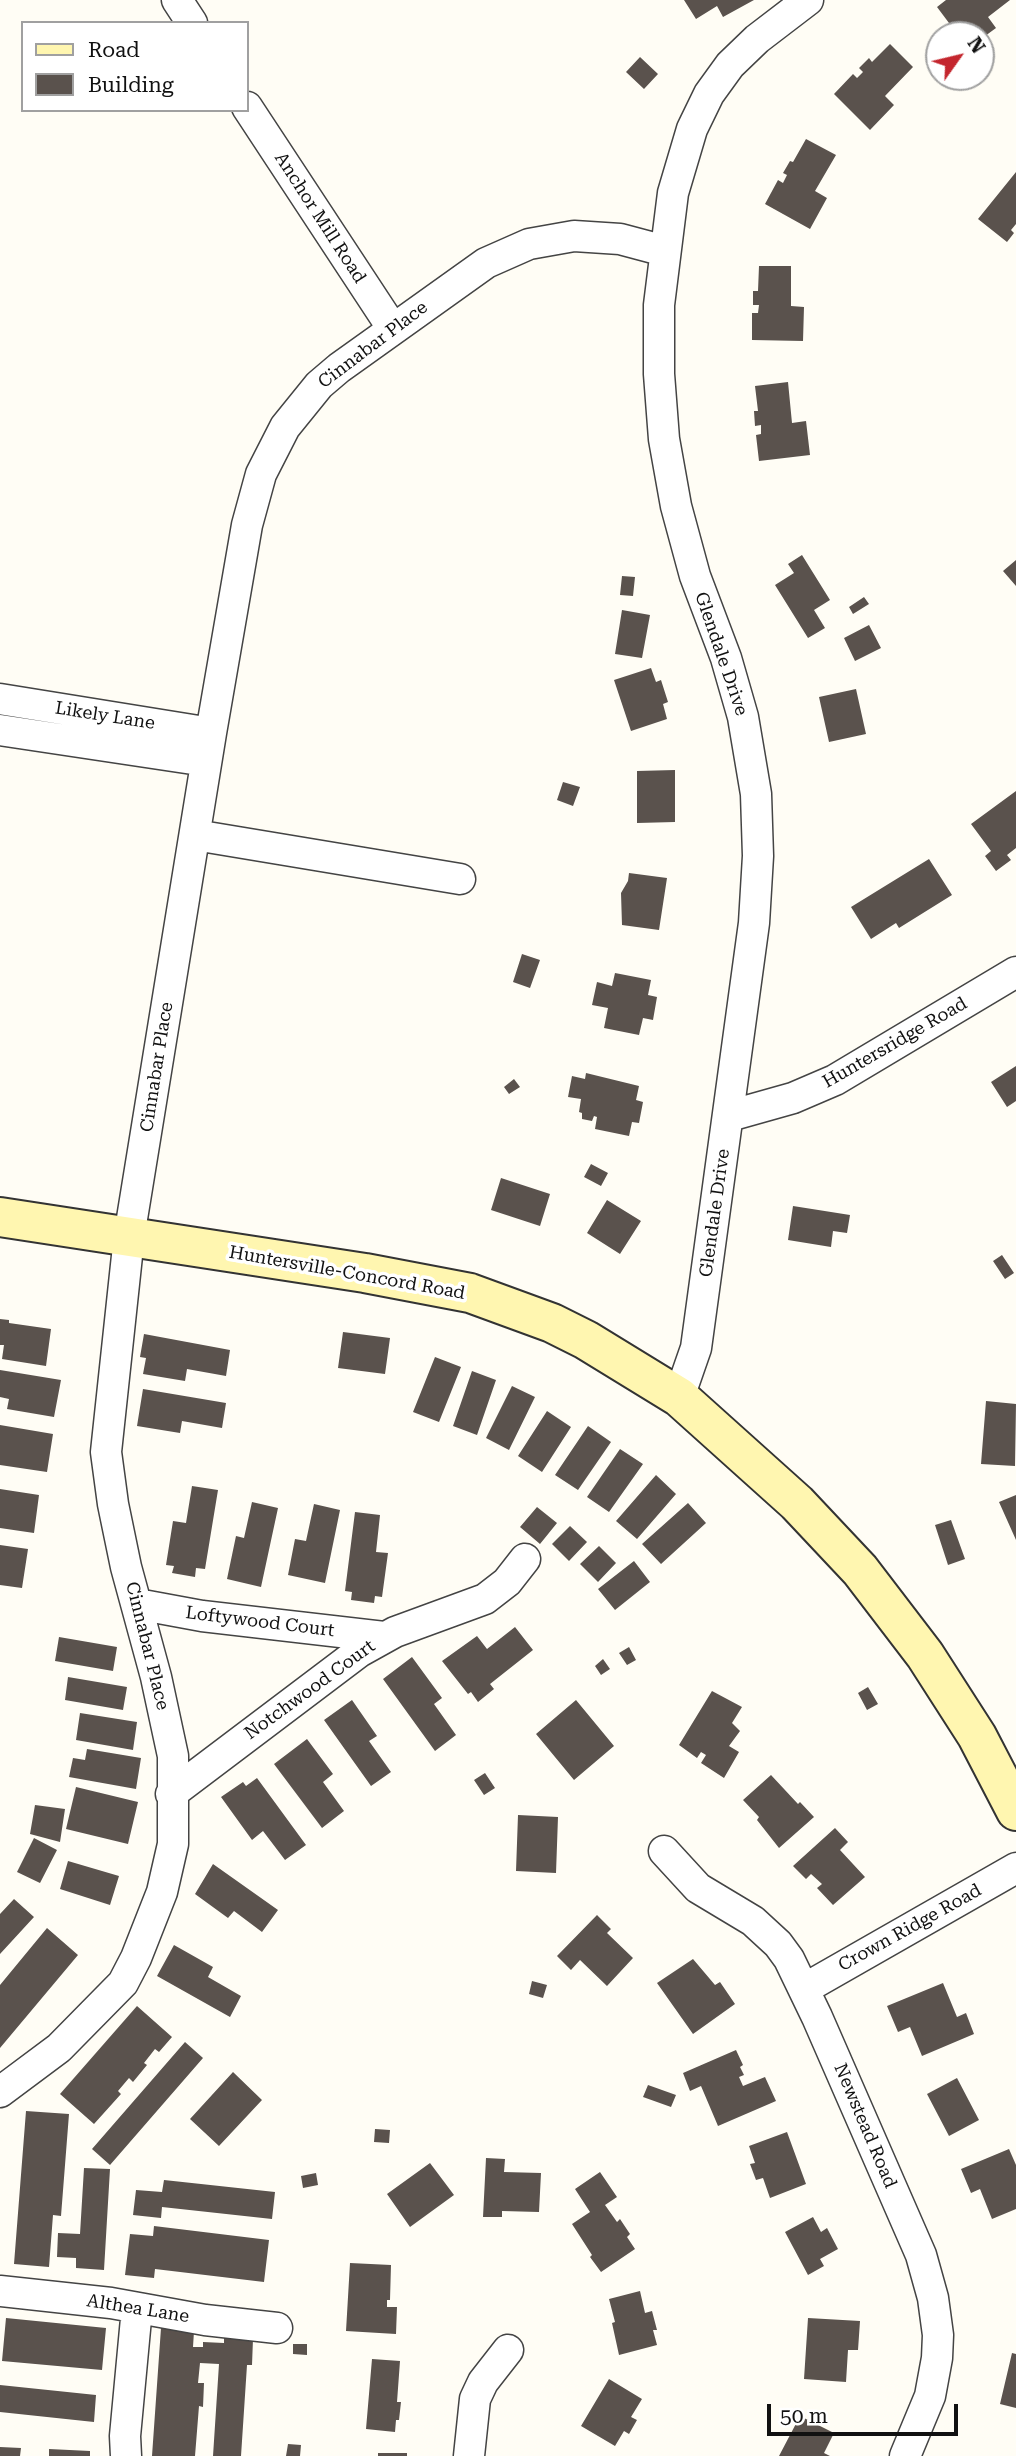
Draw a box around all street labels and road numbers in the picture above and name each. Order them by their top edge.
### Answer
street label: Anchor Mill Road [270,149,370,287]
street label: Cinnabar Place [314,297,432,393]
street label: Glendale Drive [690,589,752,719]
street label: Likely Lane [54,697,156,735]
street label: Huntersridge Road [819,993,971,1093]
street label: Cinnabar Place [136,1000,178,1134]
street label: Glendale Drive [695,1147,735,1279]
street label: Huntersville-Concord Road [227,1242,467,1304]
street label: Cinnabar Place [121,1580,173,1712]
street label: Loftywood Court [184,1602,336,1642]
street label: Notchwood Court [241,1636,379,1744]
street label: Crown Ridge Road [835,1880,985,1976]
street label: Newstead Road [829,2060,901,2192]
street label: Althea Lane [85,2290,191,2328]

